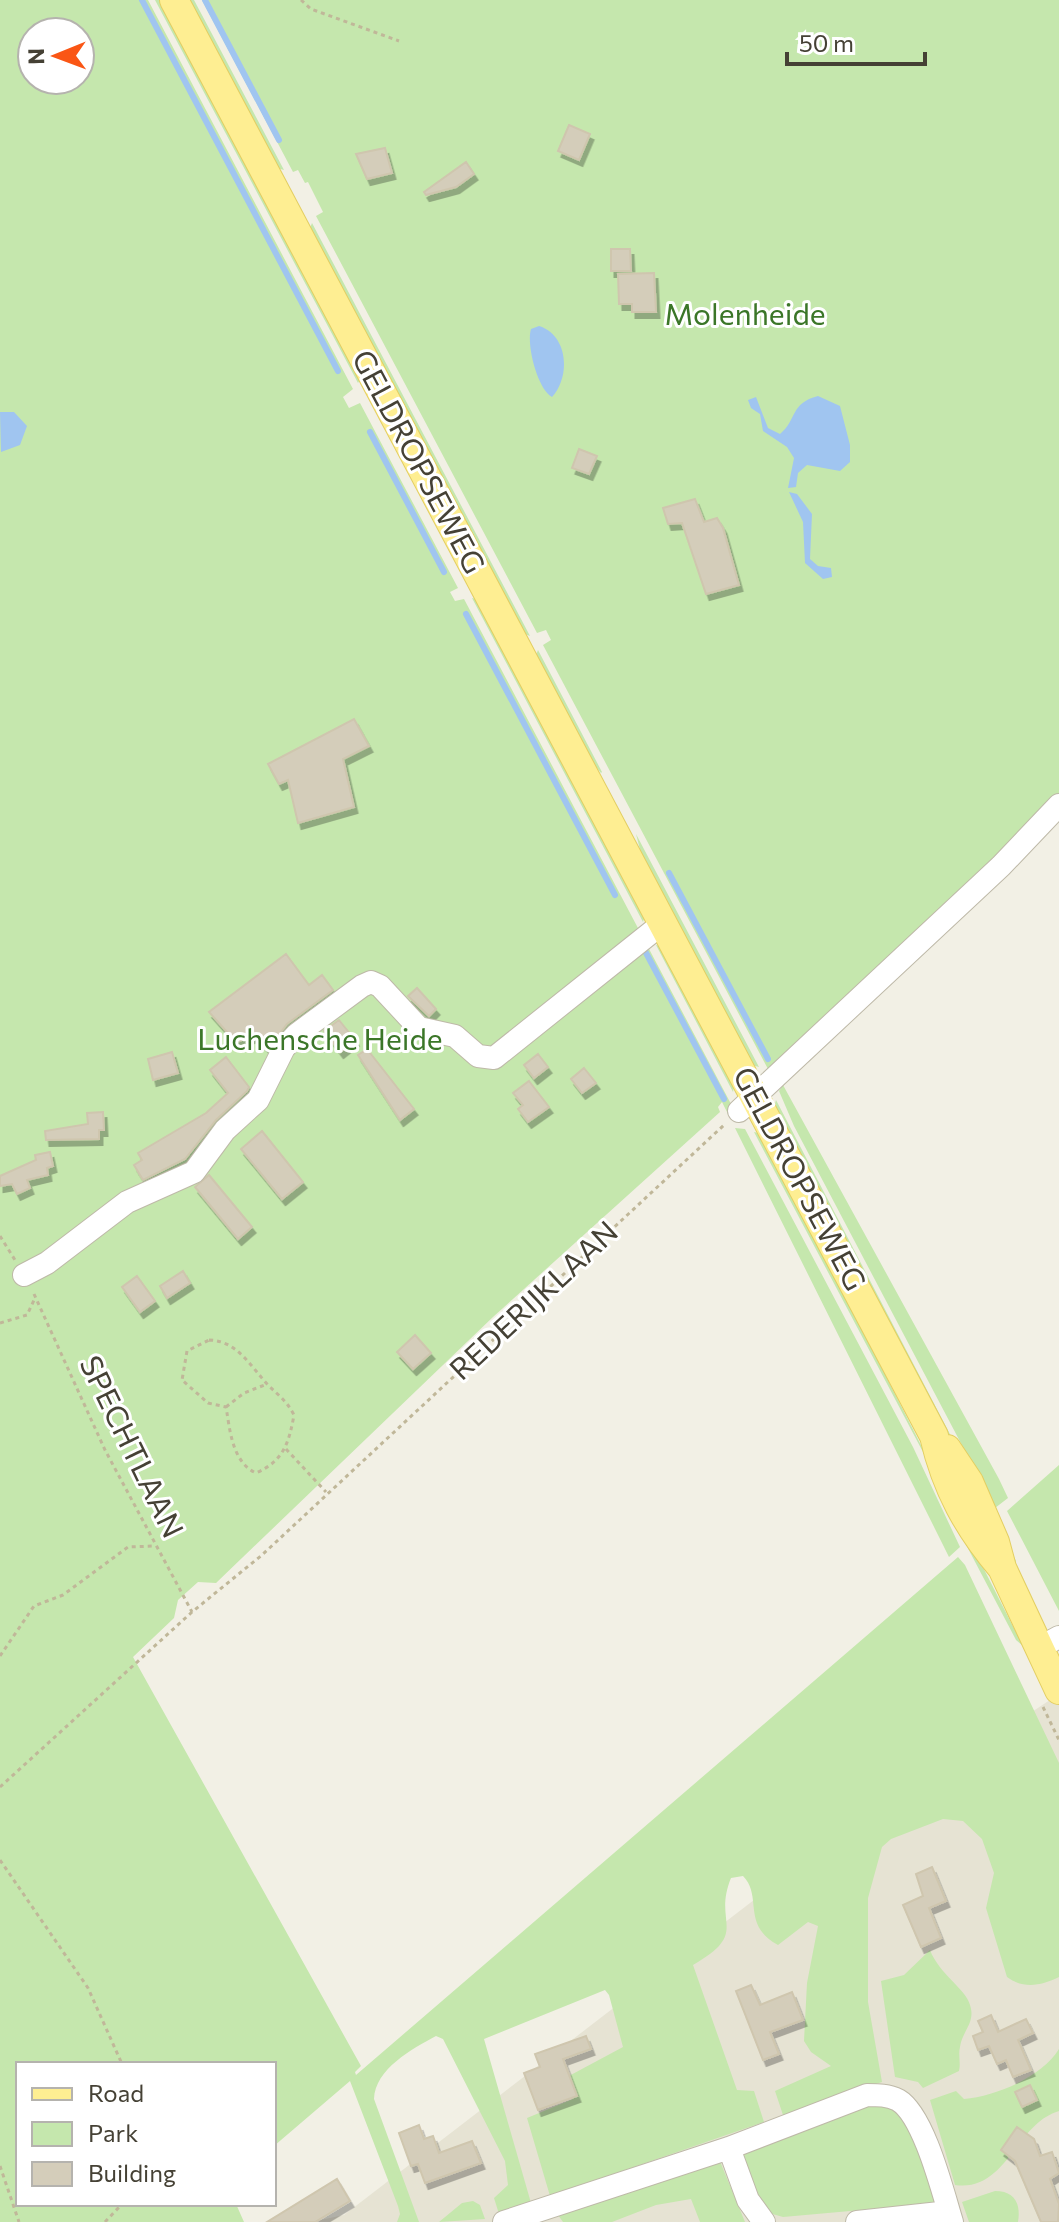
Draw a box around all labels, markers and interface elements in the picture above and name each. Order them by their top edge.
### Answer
north arrow [16,16,96,96]
scale bar [787,16,925,66]
text: 50 m [799,28,854,57]
text: N [22,48,49,65]
park label: Molenheide [664,294,826,331]
street label: GELDROPSEWEG [346,343,495,579]
park label: Luchensche Heide [197,1019,443,1056]
street label: GELDROPSEWEG [727,1060,876,1296]
street label: REDERIJKLAAN [441,1212,624,1386]
street label: SPECHTLAAN [73,1349,193,1543]
legend [16,2062,276,2206]
text: Road [88,2078,144,2107]
text: Park [88,2118,138,2147]
text: Building [88,2158,176,2187]

